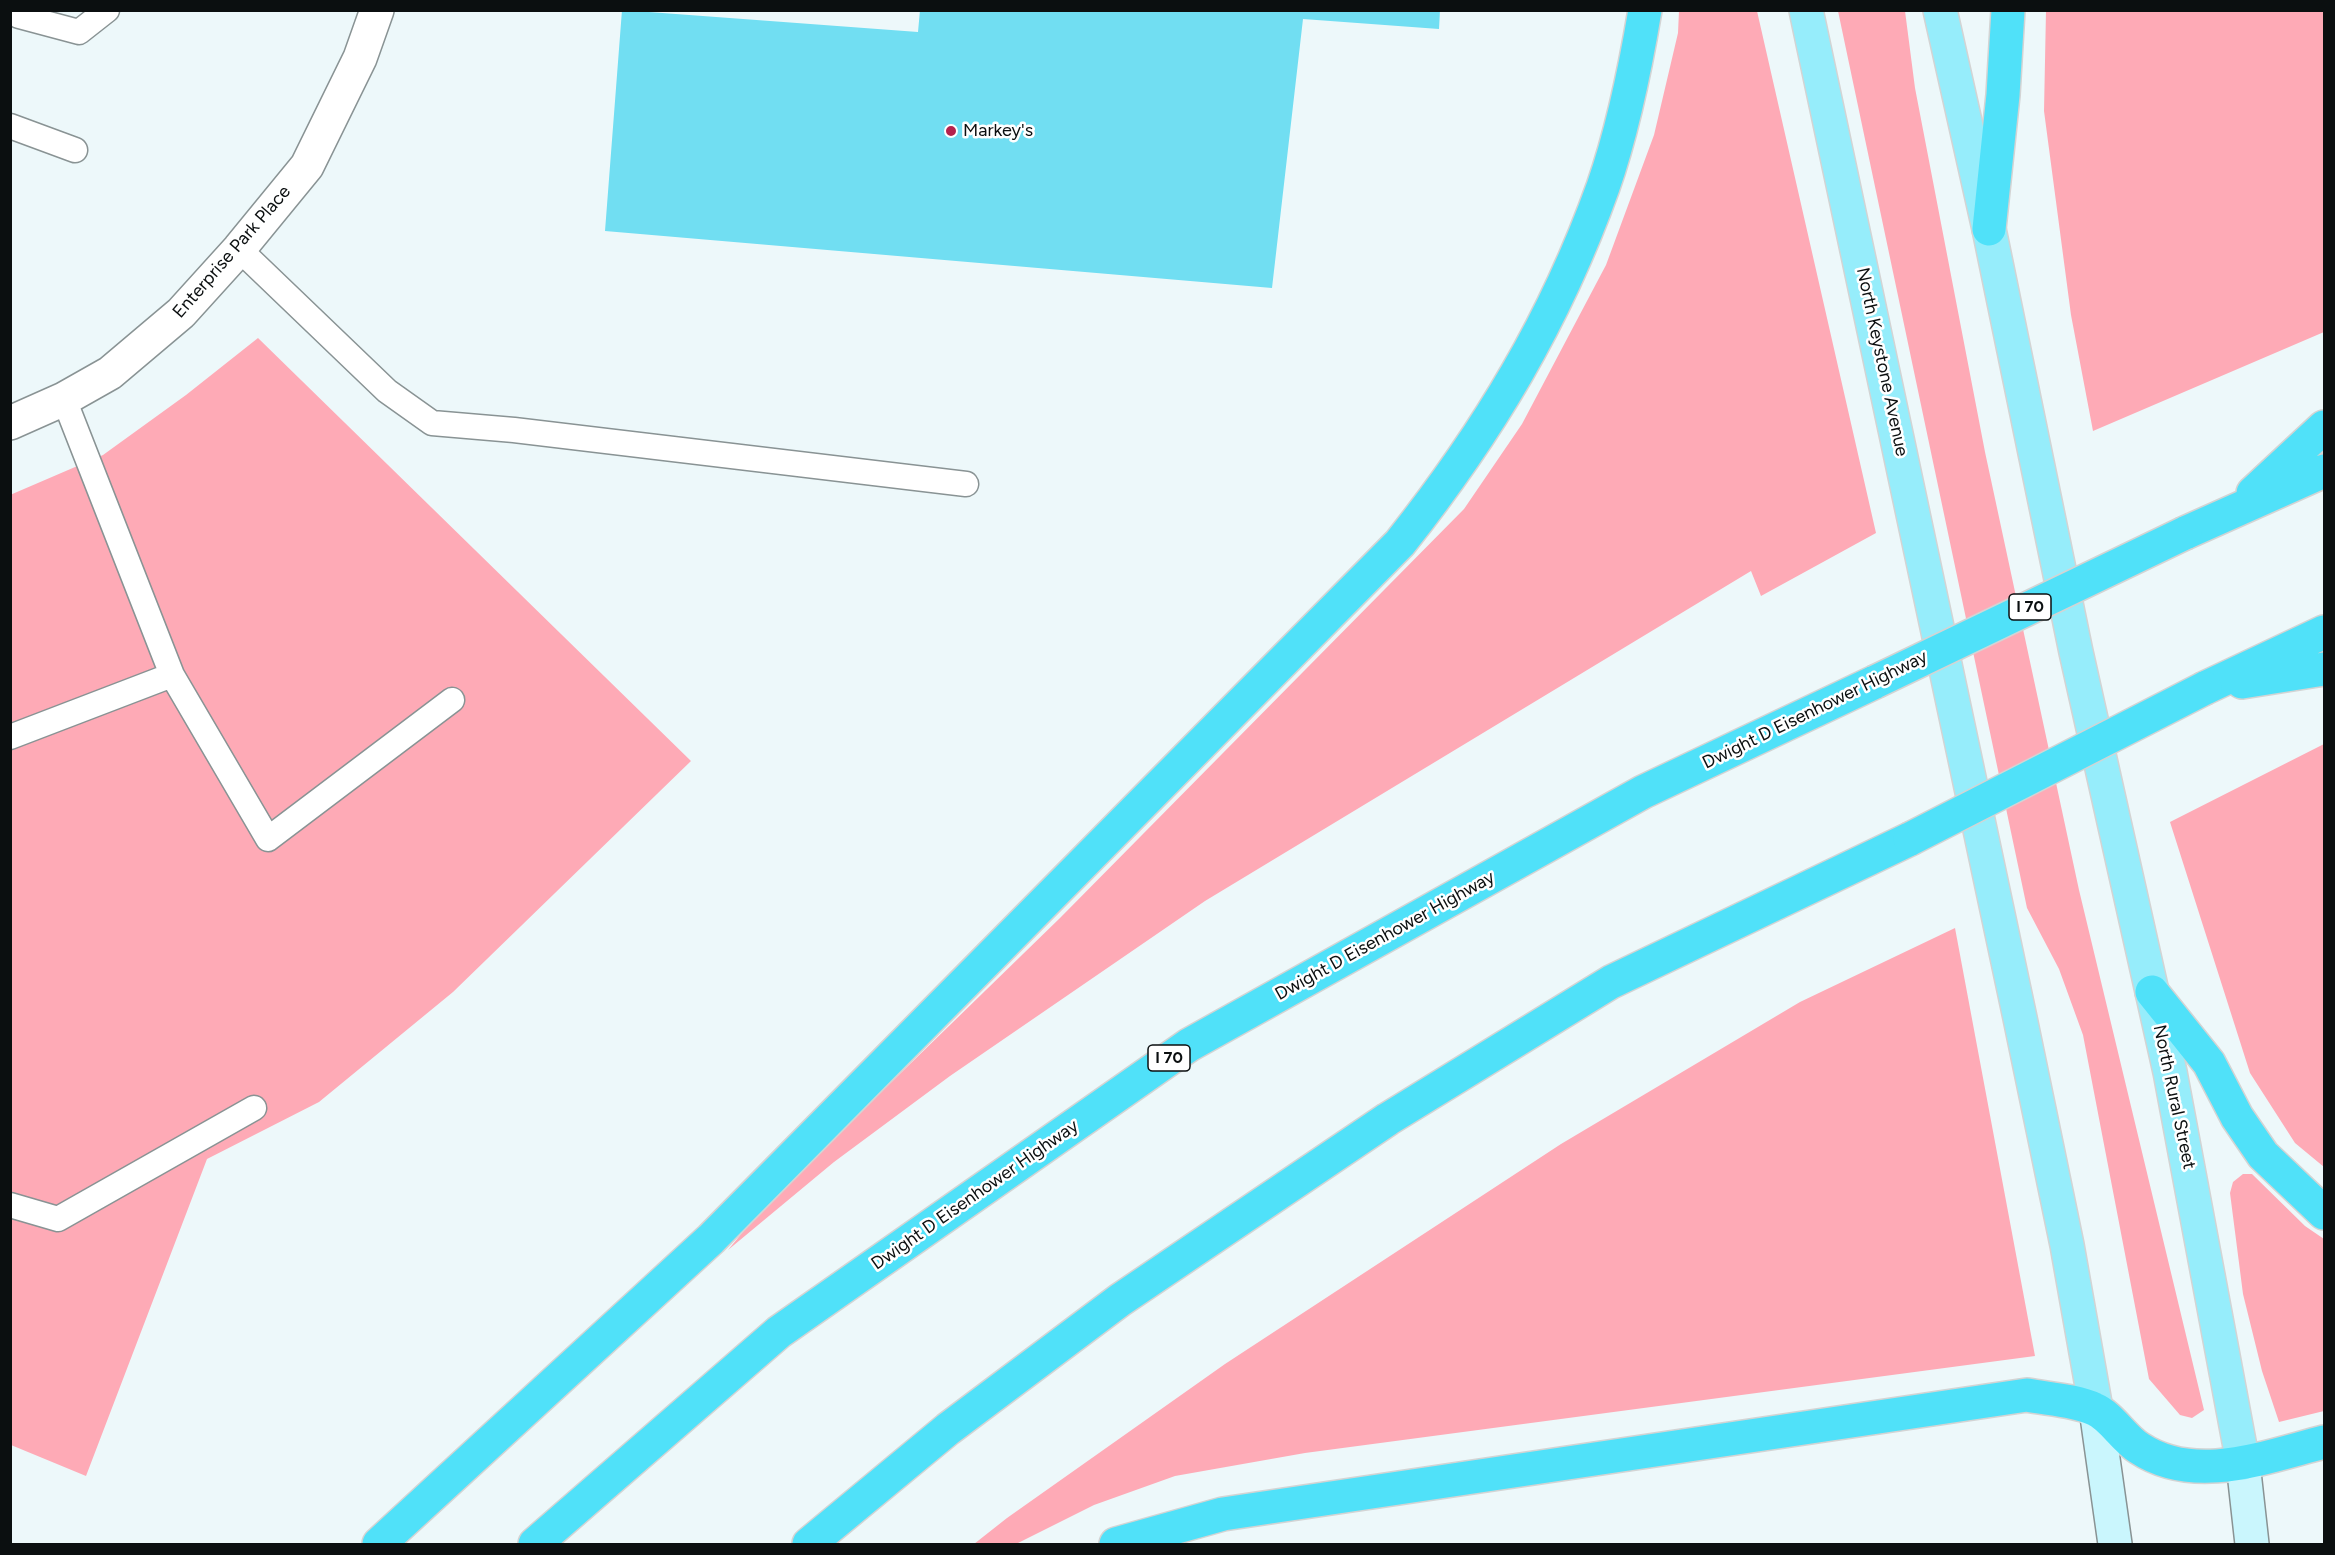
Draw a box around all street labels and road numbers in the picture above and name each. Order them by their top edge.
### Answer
street label: Enterprise Park Place [168,181,296,323]
street label: North Keystone Avenue [1851,266,1913,458]
road number: I 70 [2009,594,2051,620]
street label: Dwight D Eisenhower Highway [1699,646,1931,774]
street label: Dwight D Eisenhower Highway [1272,867,1498,1005]
street label: North Rural Street [2148,1023,2200,1171]
road number: I 70 [1148,1045,1190,1071]
street label: Dwight D Eisenhower Highway [867,1115,1083,1275]

